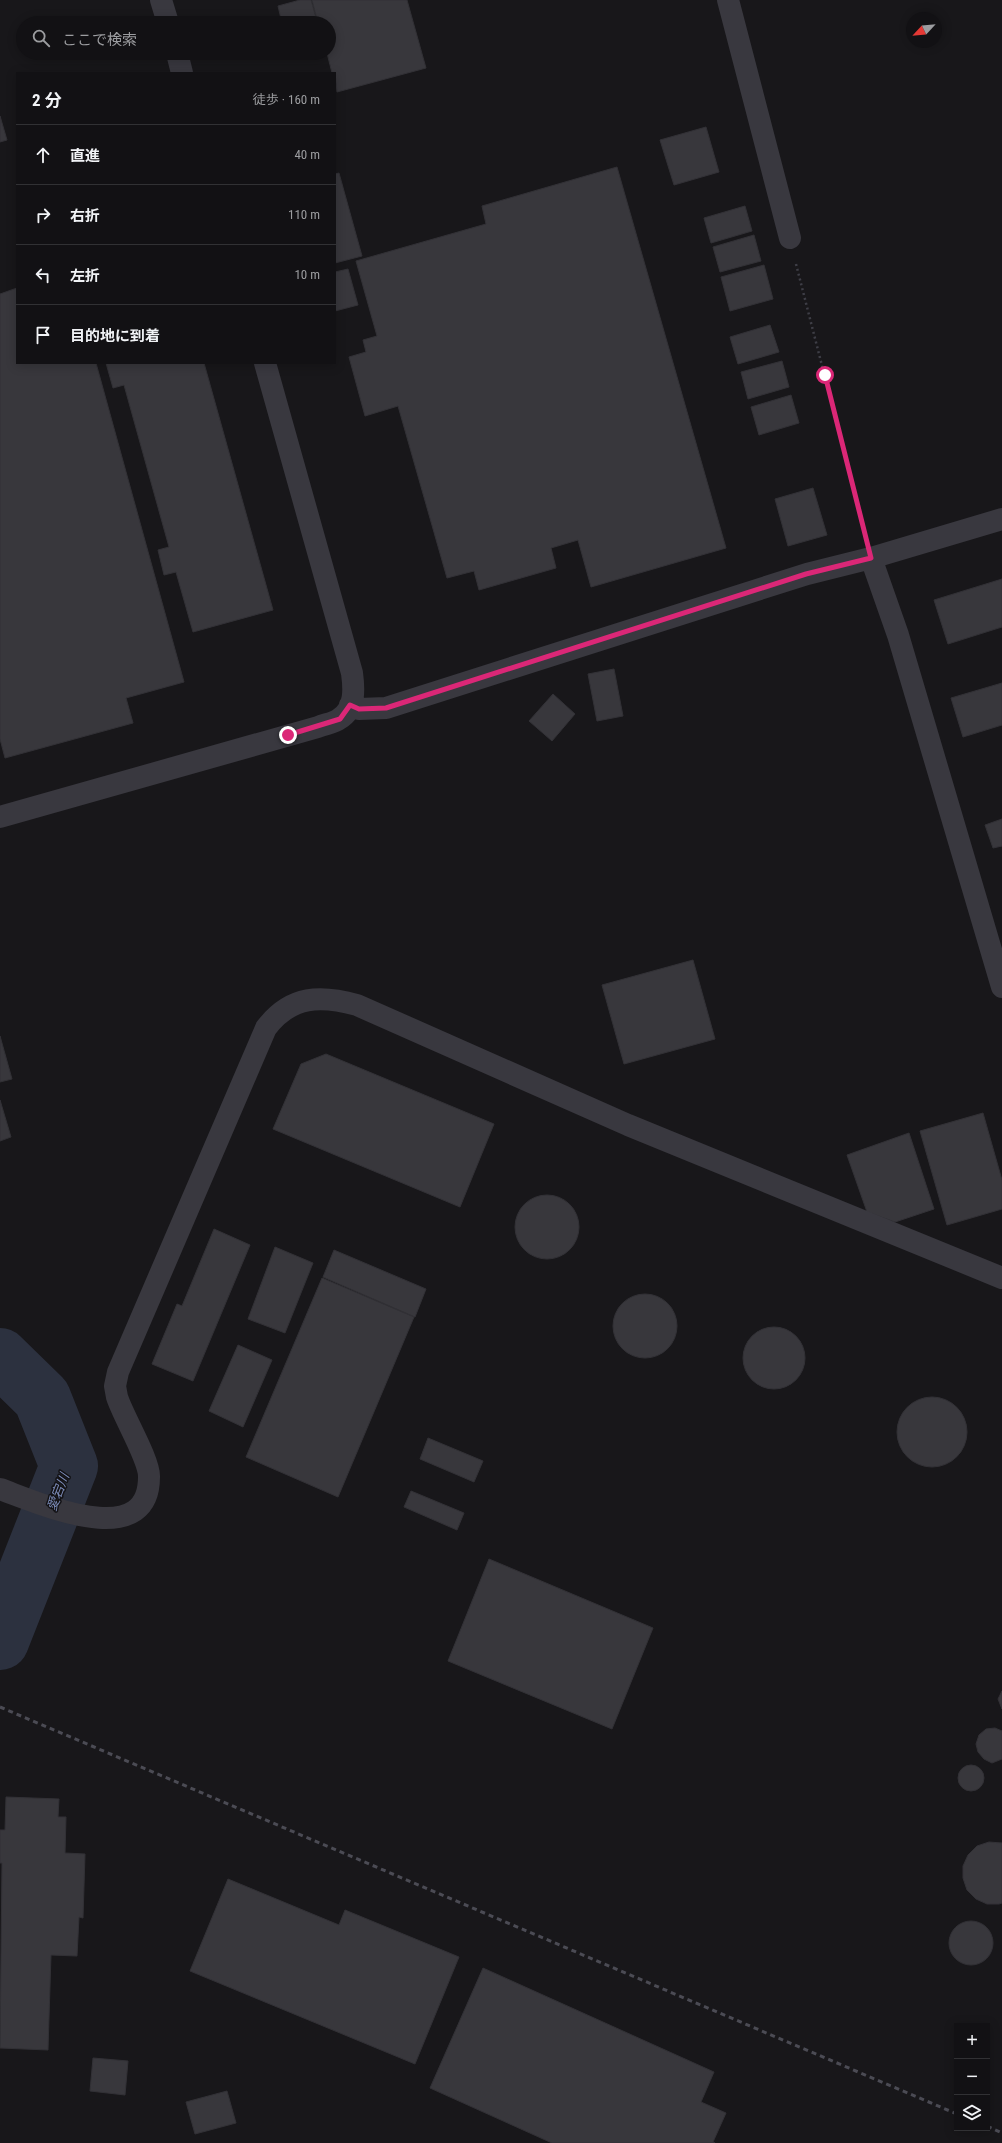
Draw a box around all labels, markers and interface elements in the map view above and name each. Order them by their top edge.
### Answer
north arrow [906,12,942,48]
search box [16,16,336,60]
icon: search [30,27,52,49]
text: ここで検索 [62,31,137,49]
text: 2 分 [32,90,62,110]
text: 徒歩 · 160 m [253,92,320,107]
icon: ahead [32,144,54,166]
text: 直進 [70,147,100,165]
text: 40 m [294,147,320,162]
icon: right [32,204,54,226]
text: 右折 [70,207,100,225]
text: 110 m [288,207,320,222]
icon: left [32,264,54,286]
text: 左折 [70,267,100,285]
text: 10 m [294,267,320,282]
icon: arrive [32,324,54,346]
text: 目的地に到着 [70,327,160,345]
route start [816,366,834,384]
route end [279,726,297,744]
water label: 愛宕川 [44,1469,73,1513]
map controls [954,2023,990,2131]
button: + [954,2023,990,2059]
button: − [954,2059,990,2095]
button: layers [954,2095,990,2131]

